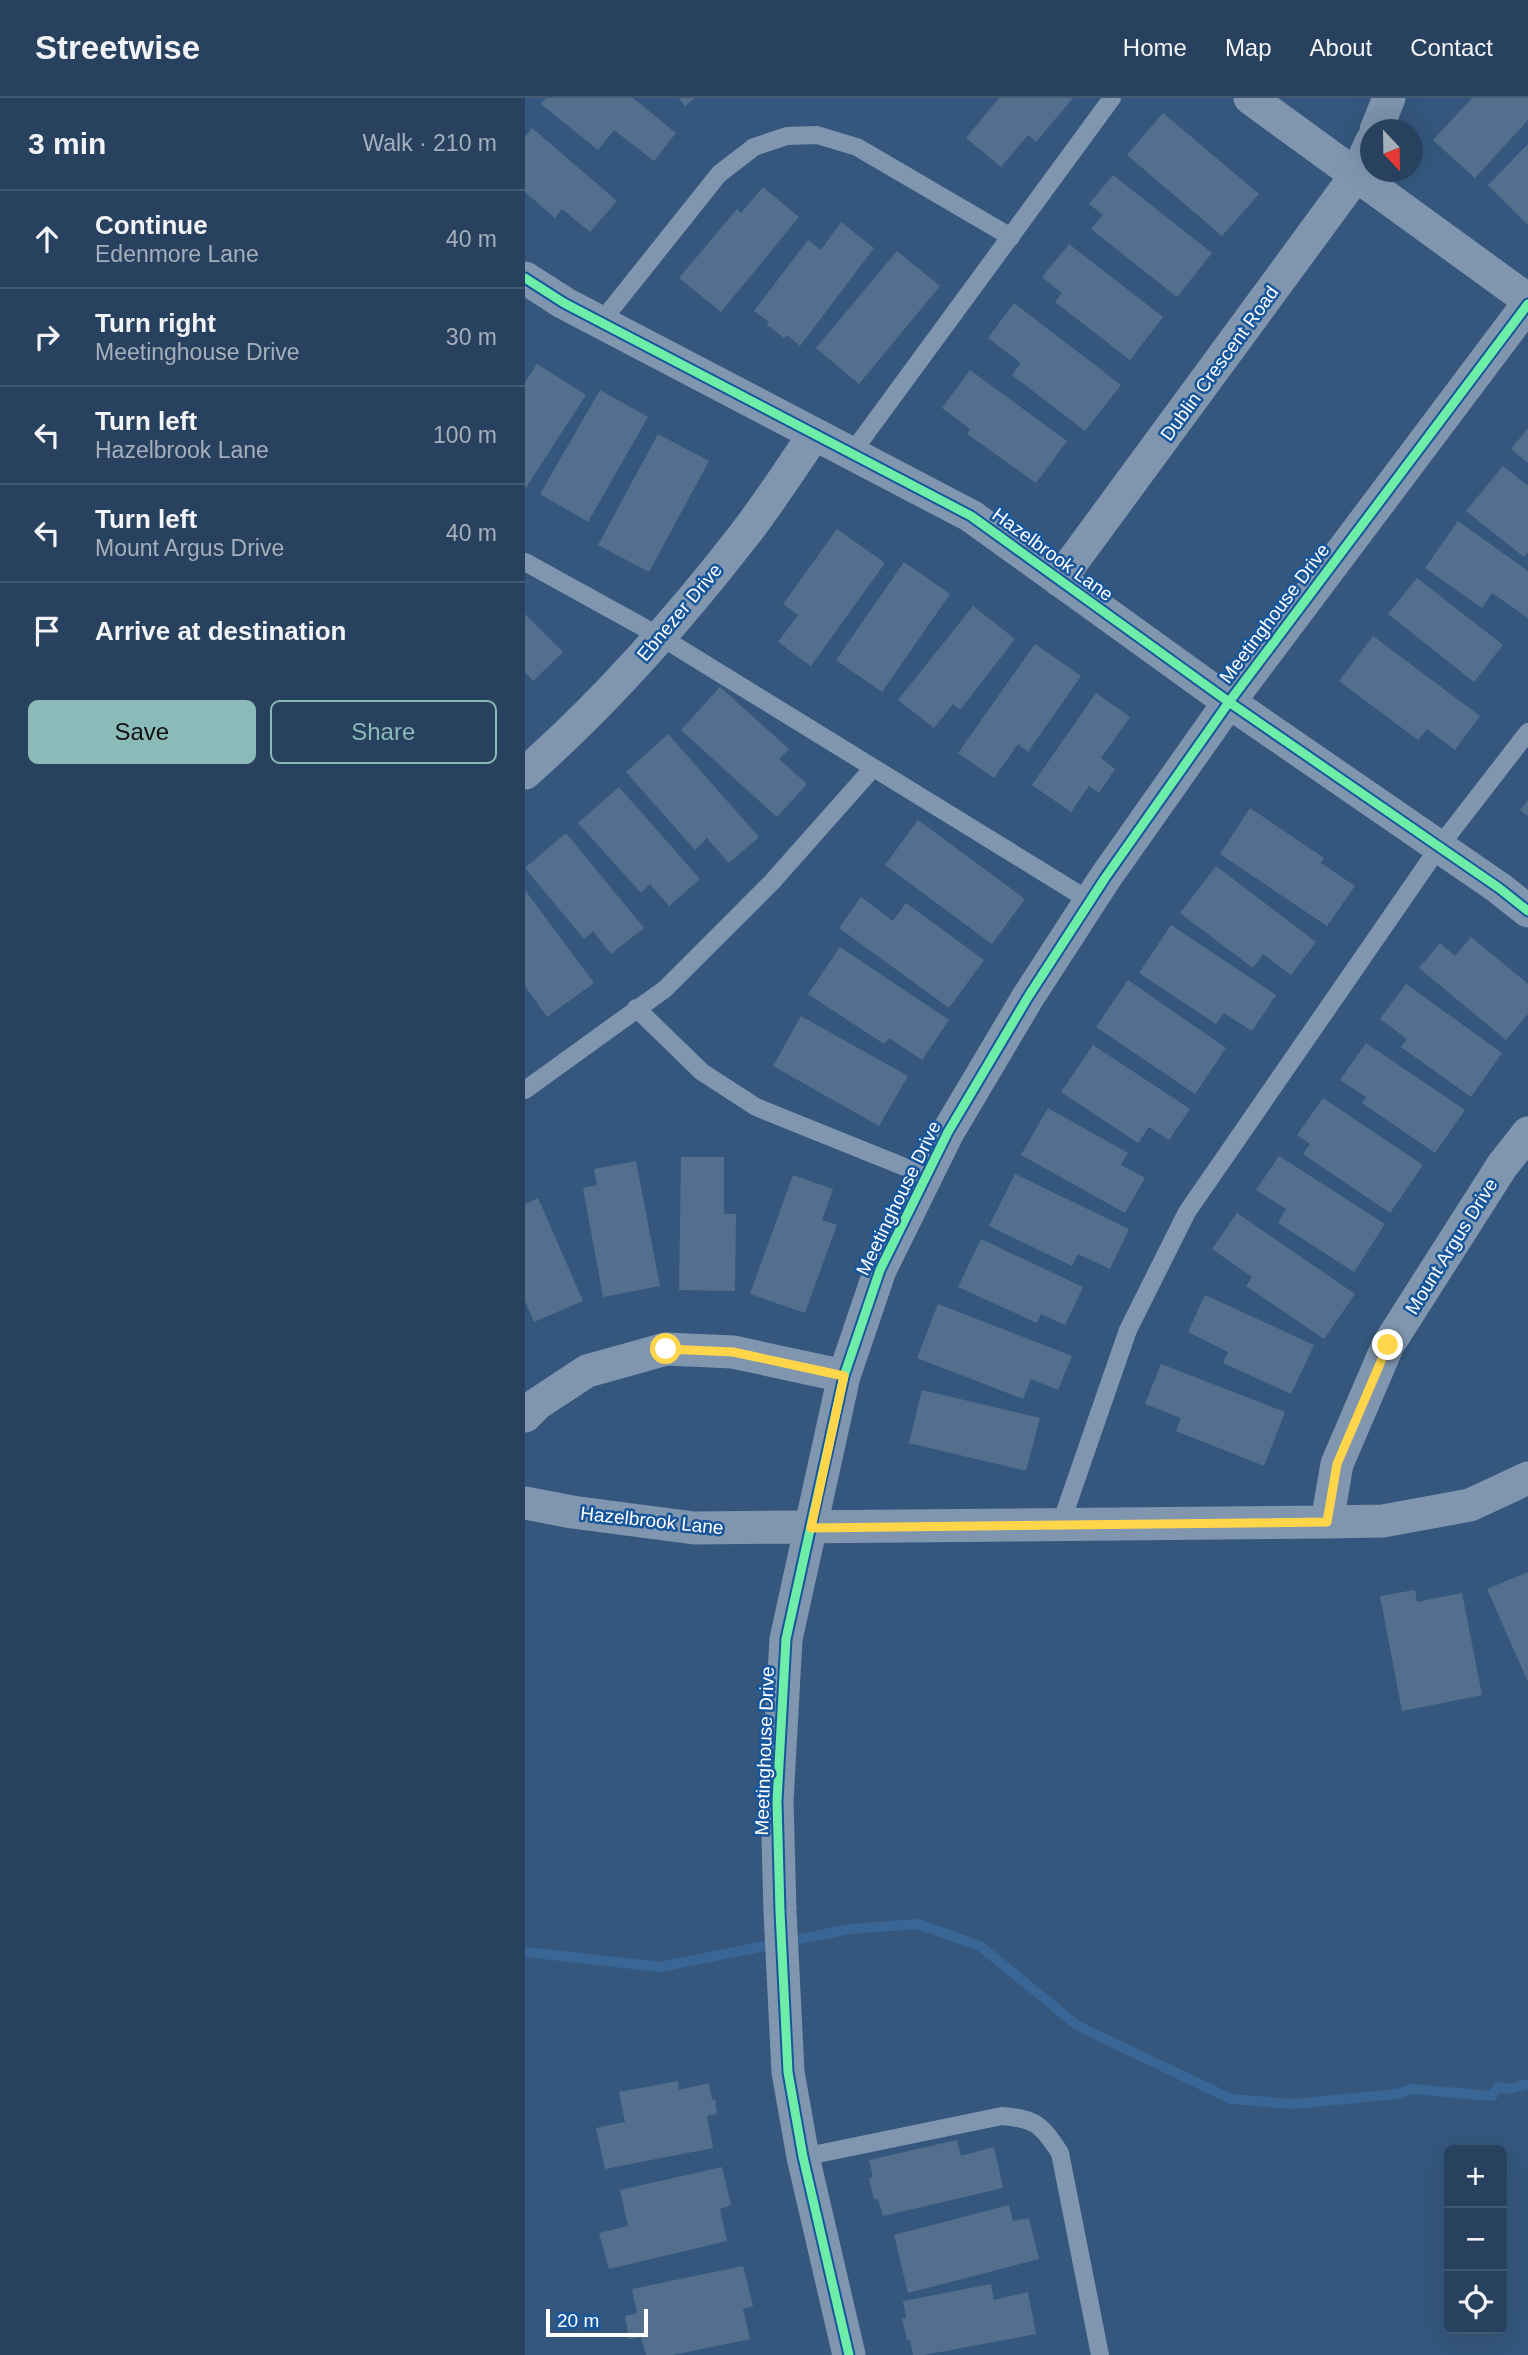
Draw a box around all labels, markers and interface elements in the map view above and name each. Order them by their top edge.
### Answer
text: Streetwise [35,29,200,66]
text: Home [1123,34,1187,61]
text: Map [1225,34,1272,61]
text: About [1310,34,1372,61]
text: Contact [1410,34,1493,61]
north arrow [1360,119,1423,182]
text: 3 min [28,127,106,160]
text: Walk · 210 m [362,130,497,156]
text: Continue [95,210,208,240]
icon: ahead [28,220,66,258]
text: 40 m [446,226,497,252]
text: Edenmore Lane [95,241,259,267]
street label: Dublin Crescent Road [1156,282,1283,445]
text: Turn right [95,308,216,338]
icon: right [28,318,66,356]
text: 30 m [446,324,497,350]
text: Meetinghouse Drive [95,339,300,365]
text: Turn left [95,406,197,436]
icon: left [28,416,66,454]
text: 100 m [433,422,497,448]
text: Hazelbrook Lane [95,437,269,463]
text: Turn left [95,504,197,534]
street label: Hazelbrook Lane [988,504,1117,605]
icon: left [28,514,66,552]
text: 40 m [446,520,497,546]
text: Mount Argus Drive [95,535,284,561]
street label: Meetinghouse Drive [1215,540,1334,687]
street label: Ebnezer Drive [633,559,726,665]
icon: arrive [28,612,66,650]
text: Arrive at destination [95,616,346,646]
button: Save [28,700,256,764]
button: Share [270,700,497,764]
street label: Meetinghouse Drive [852,1118,945,1279]
street label: Mount Argus Drive [1401,1174,1502,1318]
route end [1372,1329,1403,1360]
route start [650,1333,681,1364]
street label: Hazelbrook Lane [579,1503,724,1538]
street label: Meetinghouse Drive [751,1666,778,1836]
map controls [1444,2145,1507,2334]
button: + [1444,2145,1507,2208]
button: − [1444,2208,1507,2271]
button: locate [1444,2271,1507,2334]
scale bar [546,2306,647,2338]
text: 20 m [557,2310,599,2331]

